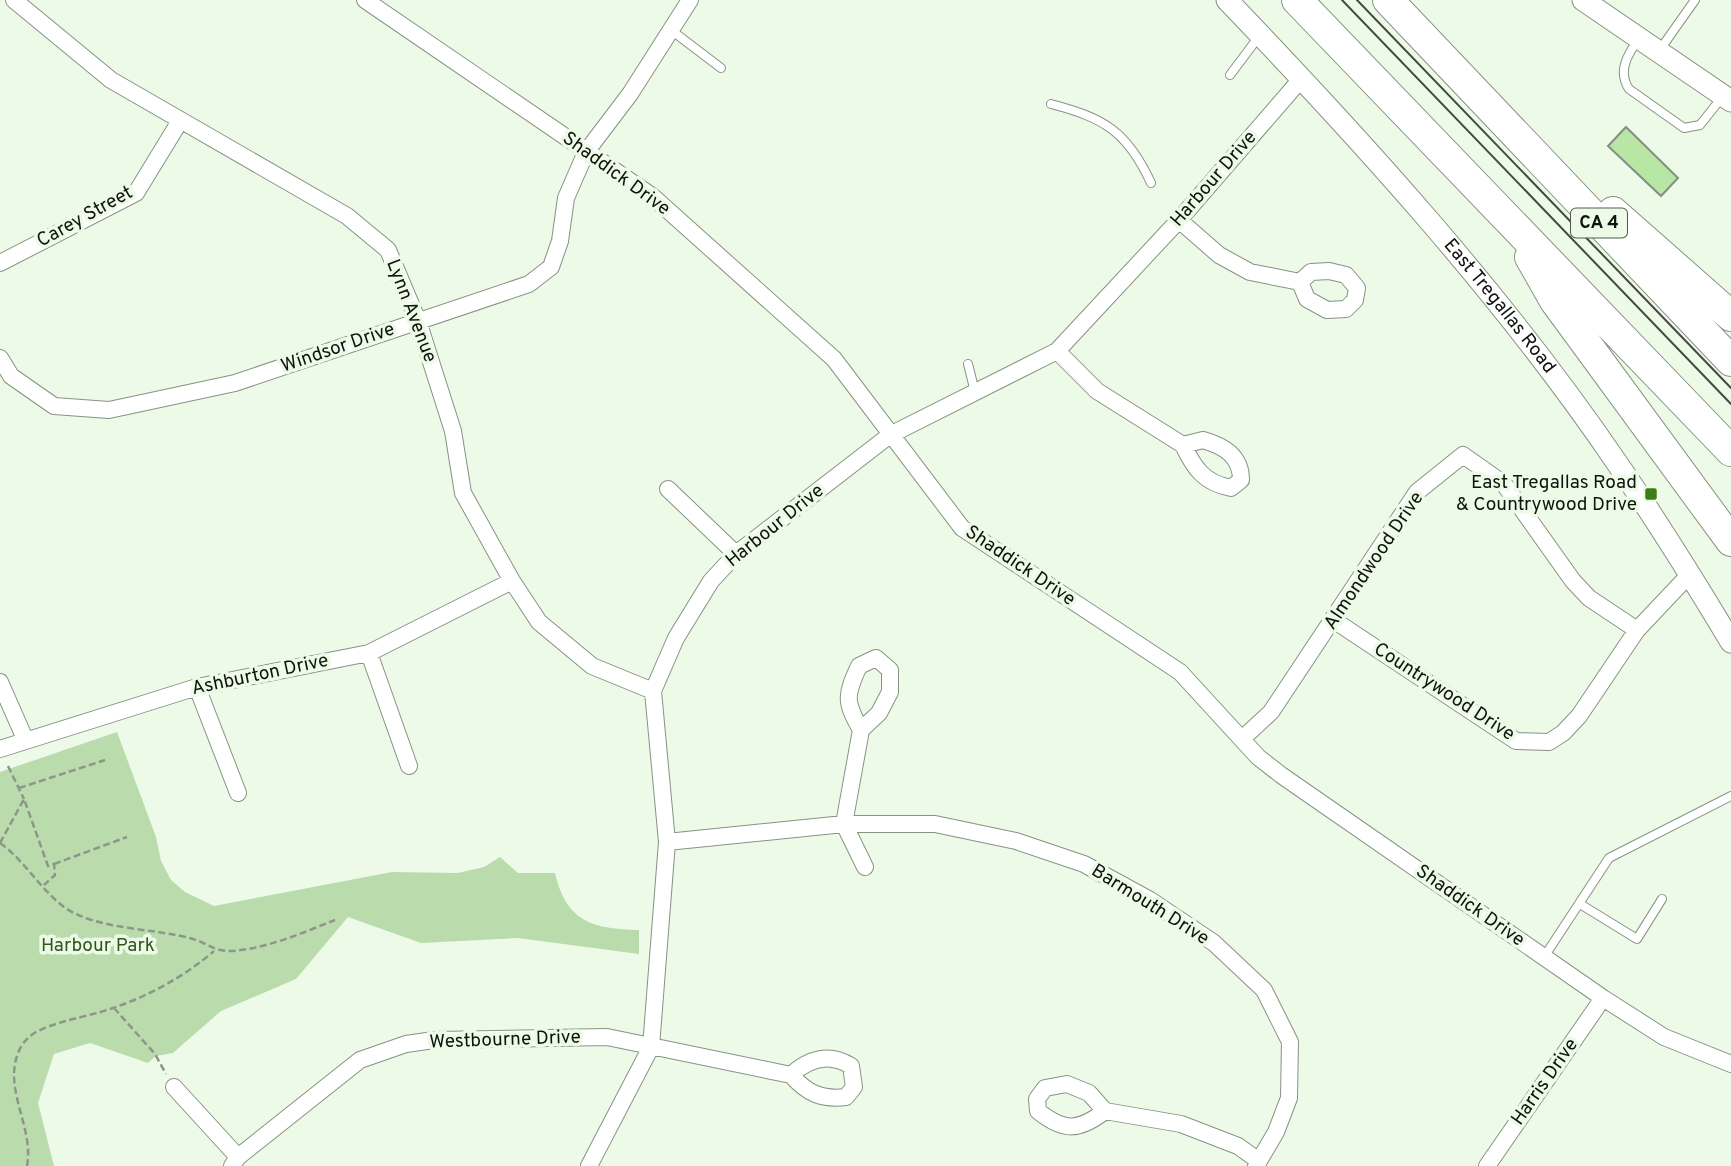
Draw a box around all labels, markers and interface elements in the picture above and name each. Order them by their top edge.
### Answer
street label: Harbour Drive [1166,126,1262,232]
street label: Shaddick Drive [557,127,675,221]
street label: Carey Street [33,181,137,253]
road number: CA 4 [1571,208,1627,238]
street label: East Tregallas Road [1438,234,1561,378]
street label: Lynn Avenue [380,256,442,366]
street label: Windsor Drive [278,317,398,379]
place label: East Tregallas Road & Countrywood Drive [1456,471,1637,517]
street label: Harbour Drive [721,479,829,573]
marker: East Tregallas Road & Countrywood Drive [1643,486,1659,502]
street label: Almondwood Drive [1319,487,1429,635]
street label: Shaddick Drive [960,520,1080,612]
street label: Countrywood Drive [1369,637,1519,747]
street label: Ashburton Drive [189,649,331,701]
street label: Barmouth Drive [1086,859,1214,951]
street label: Shaddick Drive [1411,860,1529,952]
park label: Harbour Park [41,934,155,958]
street label: Westbourne Drive [429,1025,581,1055]
street label: Harris Drive [1506,1034,1584,1130]

